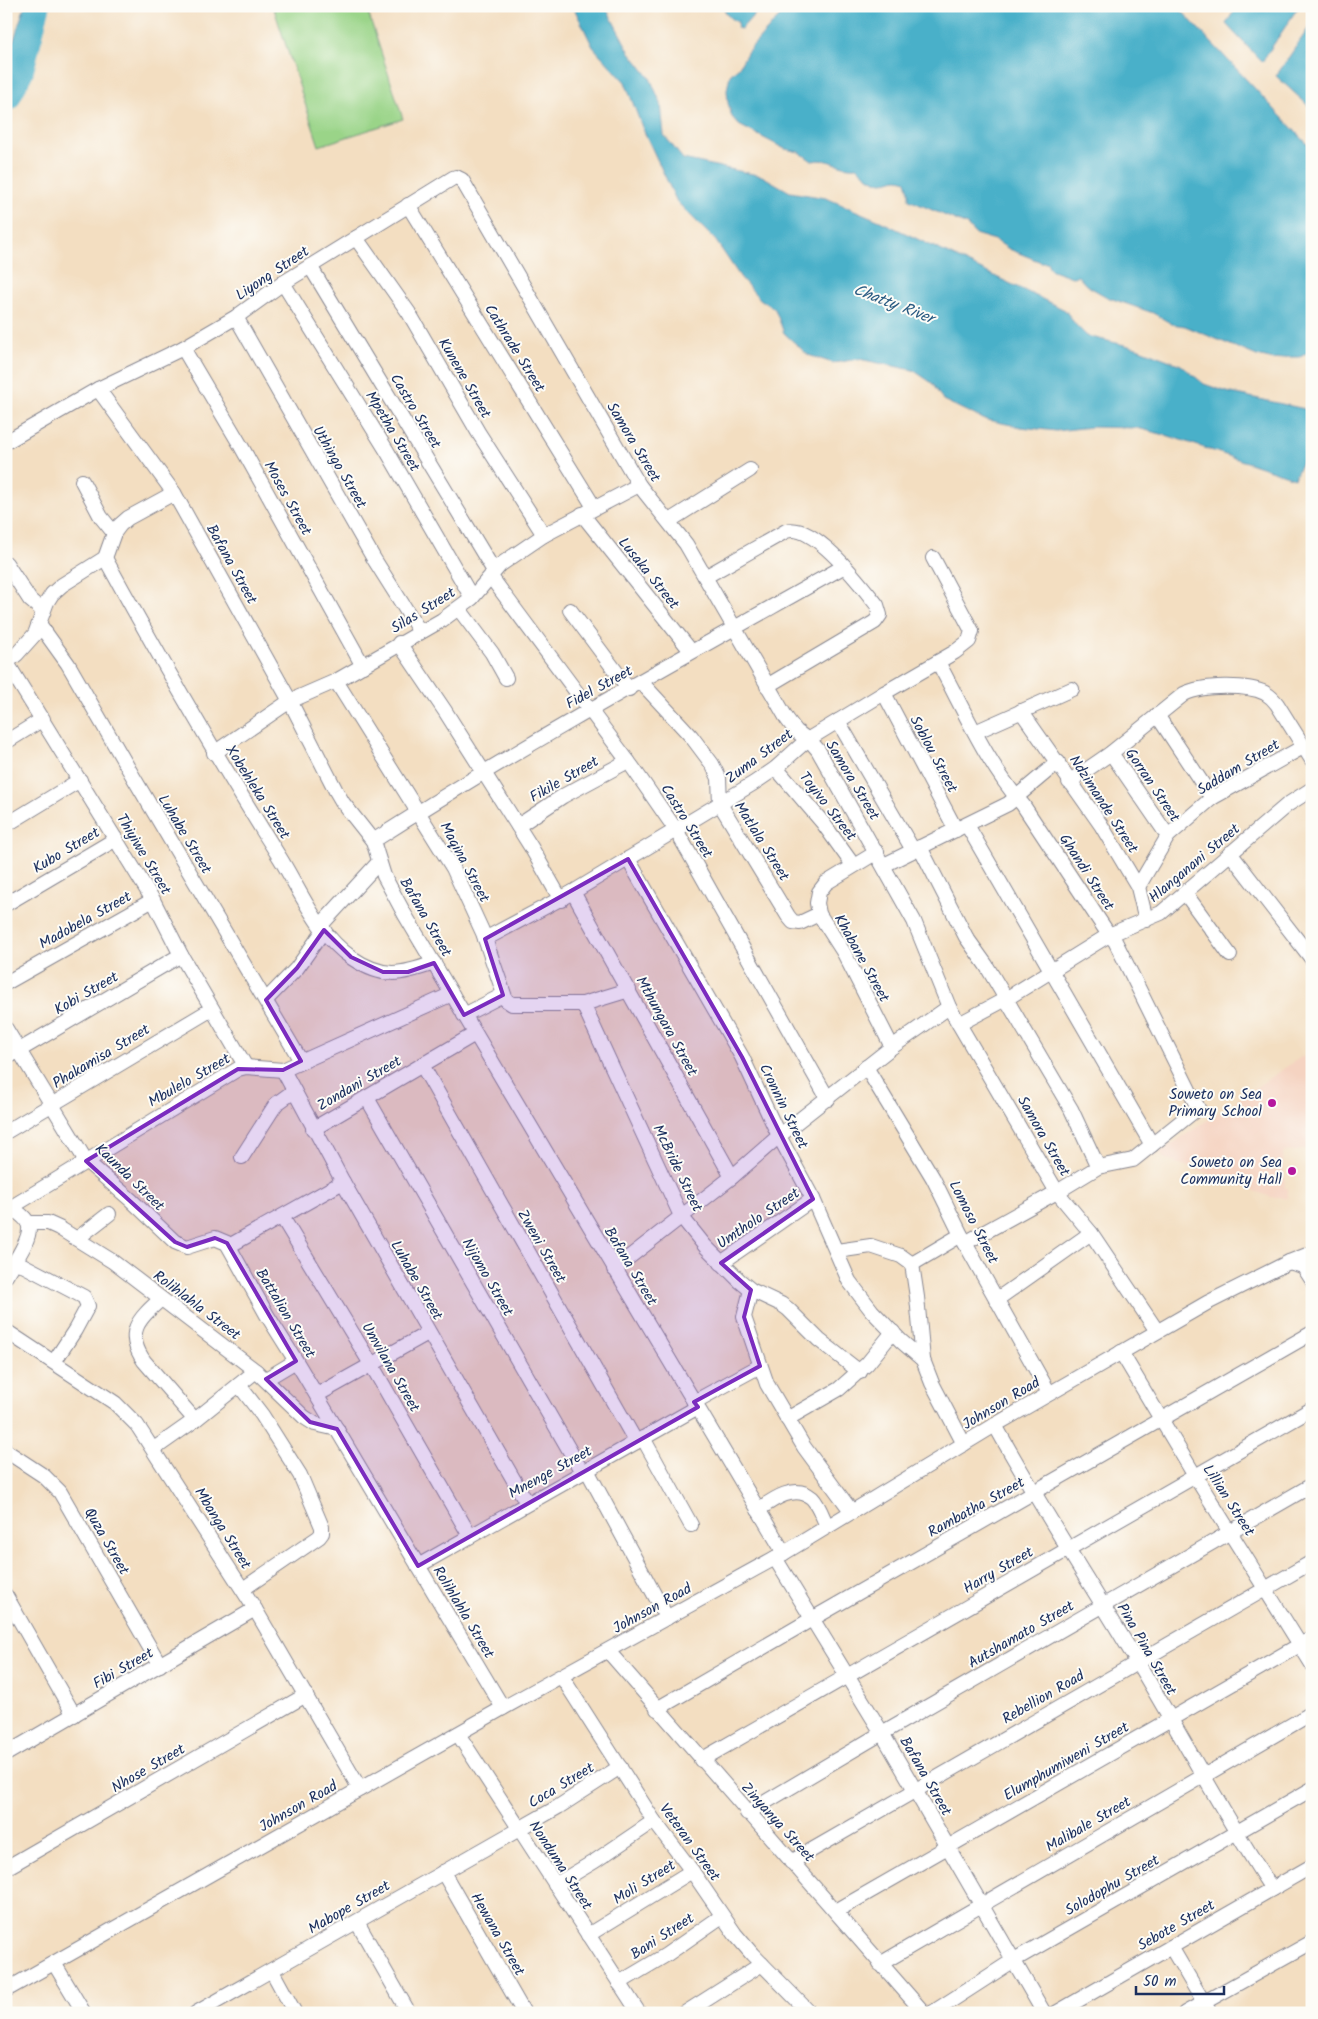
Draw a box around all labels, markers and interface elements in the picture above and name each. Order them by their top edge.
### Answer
street label: Liyong Street [231,240,315,307]
water label: Chatty River [850,278,941,333]
street label: Cathrade Street [477,300,551,398]
street label: Kunene Street [431,334,497,423]
street label: Castro Street [383,369,447,454]
street label: Mpetha Street [358,386,426,477]
street label: Samora Street [600,398,667,487]
street label: Uthingo Street [306,422,373,514]
street label: Moses Street [257,457,318,540]
street label: Bafana Street [199,520,263,609]
street label: Lusaka Street [612,532,685,615]
street label: Silas Street [386,581,461,640]
street label: Fidel Street [562,659,638,716]
street label: Soblou Street [903,712,964,798]
street label: Zuma Street [721,723,799,790]
street label: Saddam Street [1192,734,1285,802]
street label: Samora Street [819,736,886,825]
street label: Xobehleka Street [219,741,296,845]
street label: Gorran Street [1118,744,1186,828]
street label: Fikile Street [525,750,604,809]
street label: Ndzimande Street [1062,751,1144,859]
street label: Toyivo Street [792,767,862,847]
street label: Castro Street [654,780,719,864]
street label: Luhabe Street [151,790,217,879]
street label: Matlala Street [727,797,795,886]
street label: Thiyiwe Street [109,809,177,900]
street label: Maqina Street [433,818,496,907]
street label: Hlanganani Street [1143,818,1246,909]
street label: Kubo Street [28,821,105,880]
street label: Ghandi Street [1052,829,1120,916]
street label: Bafana Street [393,873,458,962]
street label: Madobela Street [35,885,136,956]
street label: Khabane Street [827,910,895,1007]
street label: Kobi Street [50,966,123,1022]
street label: Mthungara Street [629,972,704,1081]
street label: Phakamisa Street [48,1018,155,1096]
street label: Mbulelo Street [144,1047,235,1114]
street label: Zondani Street [313,1050,406,1118]
street label: Cronnin Street [752,1060,814,1153]
place label: Soweto on Sea Primary School [1168,1083,1262,1124]
street label: Samora Street [1010,1092,1076,1182]
marker: Soweto on Sea Primary School [1266,1097,1278,1109]
street label: McBride Street [646,1121,709,1217]
street label: Kaunda Street [89,1138,170,1218]
place label: Soweto on Sea Community Hall [1180,1151,1282,1192]
marker: Soweto on Sea Community Hall [1286,1165,1298,1177]
street label: Lomoso Street [942,1176,1005,1269]
street label: Umtholo Street [712,1182,805,1256]
street label: Zweni Street [510,1205,572,1288]
street label: Bafana Street [597,1222,663,1311]
street label: Nijomo Street [455,1234,519,1321]
street label: Luhabe Street [383,1236,449,1325]
street label: Battalion Street [249,1264,322,1363]
street label: Rolihlahla Street [148,1265,245,1347]
street label: Umvilana Street [355,1318,426,1417]
street label: Johnson Road [958,1371,1045,1437]
street label: Mnenge Street [504,1440,597,1506]
street label: Lillian Street [1196,1460,1261,1542]
street label: Rambatha Street [924,1471,1030,1544]
street label: Mbanga Street [187,1483,257,1574]
street label: Quza Street [77,1503,135,1580]
street label: Harry Street [959,1541,1038,1601]
street label: Rolihlahla Street [426,1562,500,1664]
street label: Johnson Road [609,1577,697,1640]
street label: Autshamato Street [964,1595,1079,1675]
street label: Pina Pina Street [1110,1599,1183,1701]
street label: Fibi Street [89,1642,159,1696]
street label: Rebellion Road [998,1664,1090,1731]
street label: Elumphumiweni Street [999,1716,1134,1808]
street label: Bafana Street [893,1732,958,1821]
street label: Nhose Street [107,1738,190,1800]
street label: Coca Street [524,1757,599,1815]
street label: Johnson Road [255,1774,343,1839]
street label: Zinyanya Street [735,1777,820,1868]
street label: Malibale Street [1041,1791,1136,1859]
street label: Veteran Street [653,1799,726,1887]
street label: Nonduma Street [522,1816,598,1915]
street label: Solodophu Street [1061,1849,1165,1923]
street label: Moli Street [609,1854,681,1912]
street label: Mabope Street [304,1875,395,1941]
street label: Hewana Street [463,1888,531,1981]
street label: Sebote Street [1133,1894,1220,1958]
street label: Bani Street [626,1907,700,1967]
scale bar [1136,1964,1223,1996]
text: 50 m [1143,1970,1177,1994]

